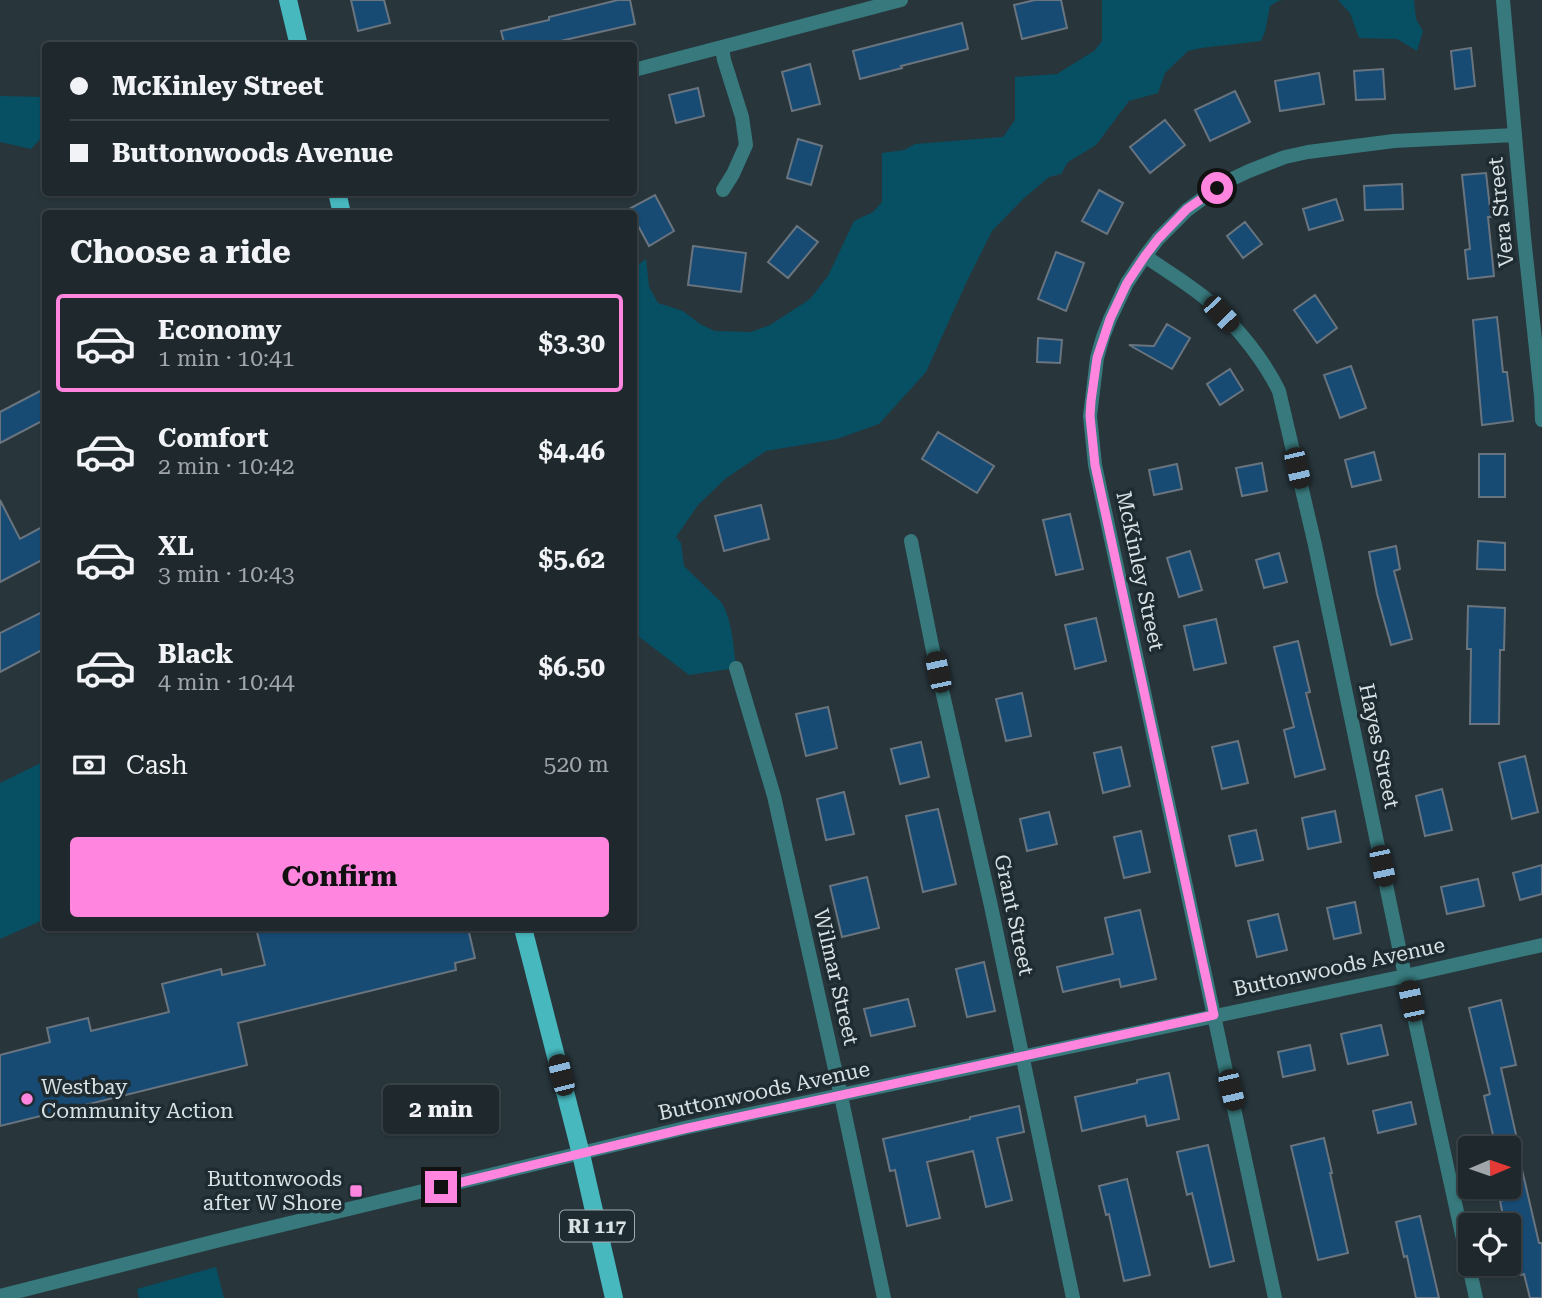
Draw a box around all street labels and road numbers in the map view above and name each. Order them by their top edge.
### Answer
street label: Vera Street [1483,156,1519,268]
street label: McKinley Street [1111,489,1169,653]
street label: Hayes Street [1354,681,1404,811]
street label: Grant Street [989,852,1039,978]
street label: Wilmar Street [809,906,863,1048]
street label: Buttonwoods Avenue [1231,933,1447,1001]
street label: Buttonwoods Avenue [656,1057,872,1125]
road number: RI 117 [560,1210,634,1242]

